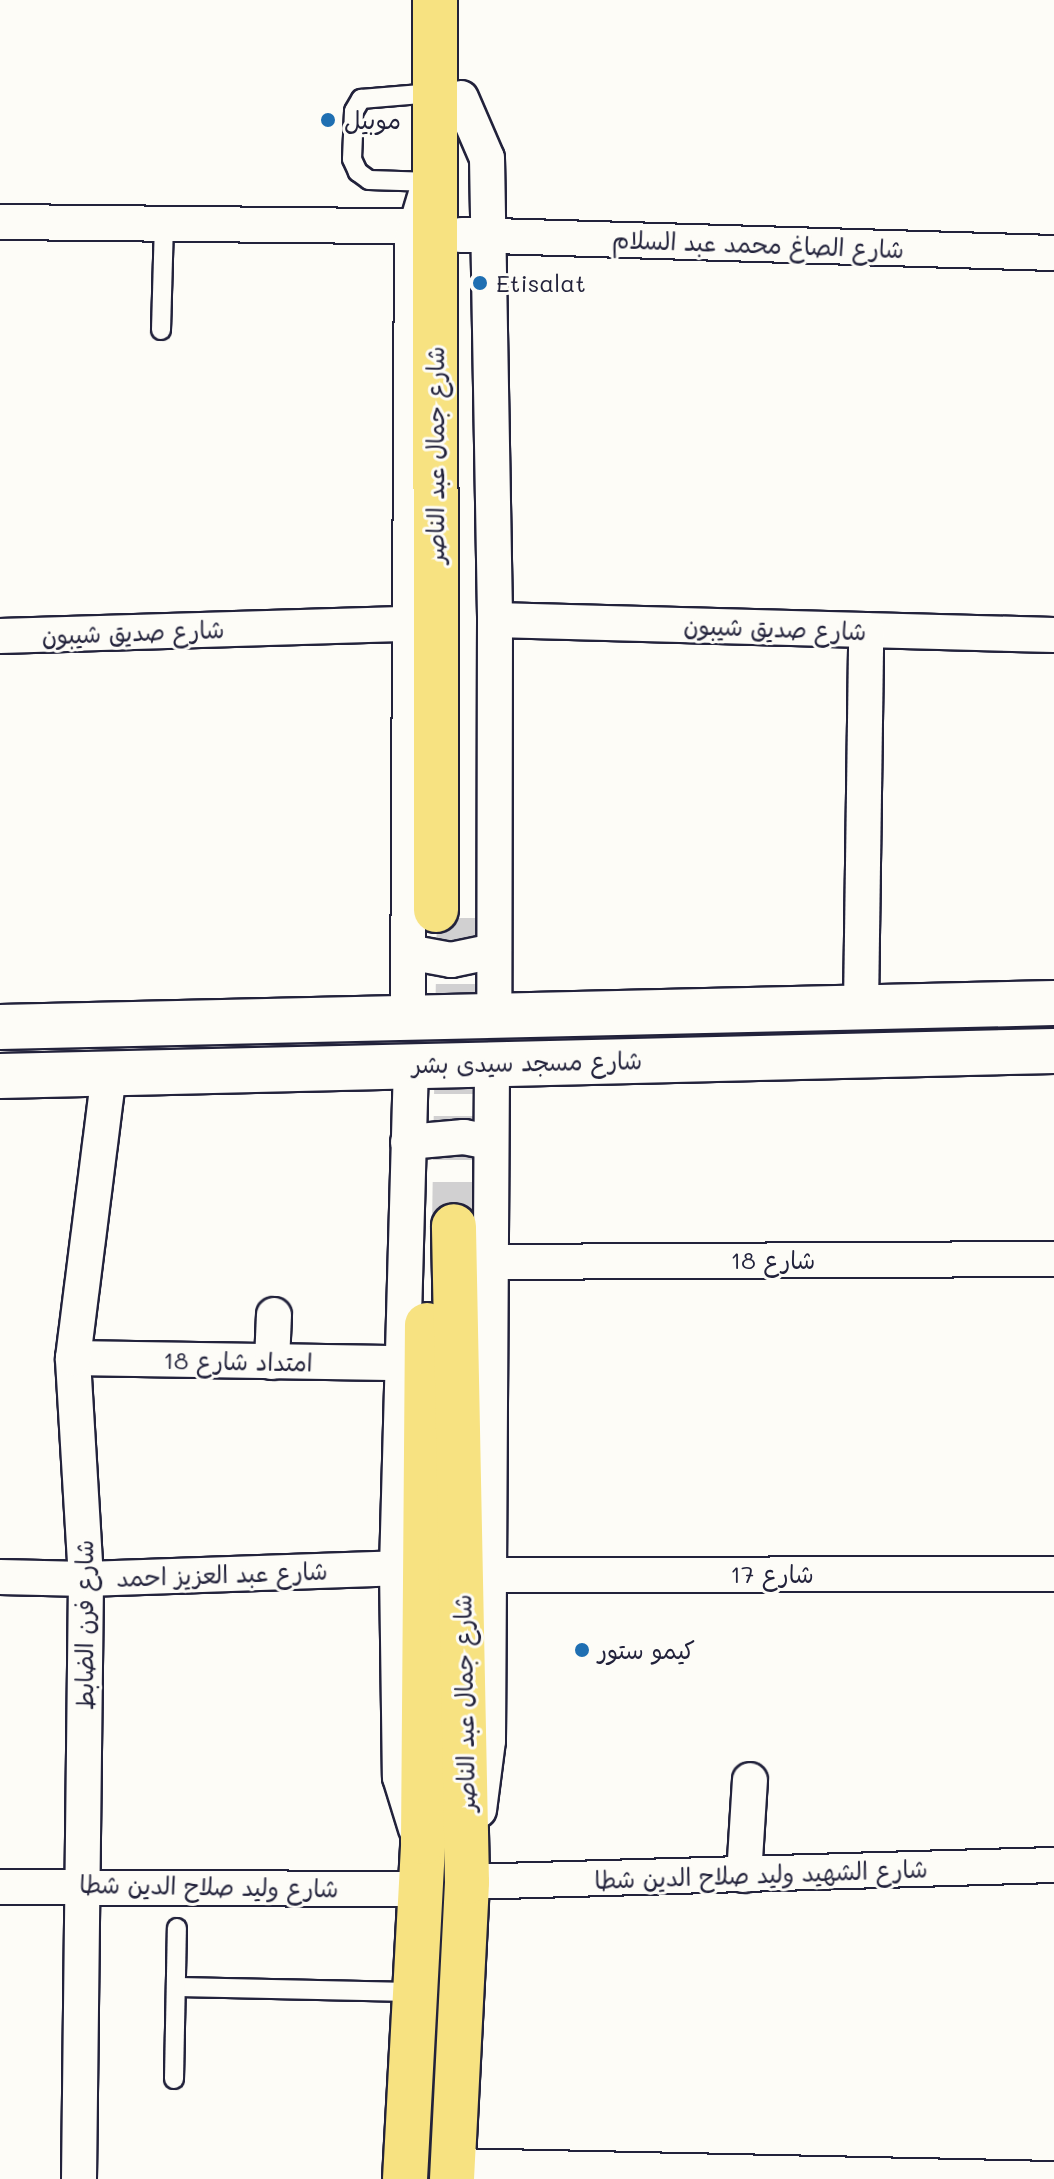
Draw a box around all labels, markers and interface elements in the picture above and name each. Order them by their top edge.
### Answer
place label: موبيل [344,106,401,134]
marker: موبيل [319,111,337,129]
street label: شارع الصاغ محمد عبد السلام [612,225,904,263]
place label: Etisalat [496,269,586,297]
marker: Etisalat [471,274,489,292]
street label: شارع جمال عبد الناصر [421,346,449,564]
street label: شارع صديق شيبون [683,610,867,646]
street label: شارع صديق شيبون [41,614,225,650]
street label: شارع مسجد سيدى بشر [412,1046,642,1078]
street label: شارع 18 [731,1246,815,1274]
street label: امتداد شارع 18 [163,1345,313,1377]
street label: شارع فرن الضابط [70,1540,98,1710]
street label: شارع عبد العزيز احمد [116,1556,328,1592]
street label: شارع 17 [730,1560,814,1588]
street label: شارع جمال عبد الناصر [448,1594,480,1812]
place label: كيمو ستور [598,1636,695,1664]
marker: كيمو ستور [573,1641,591,1659]
street label: شارع الشهيد وليد صلاح الدين شطا [594,1854,928,1894]
street label: شارع وليد صلاح الدين شطا [79,1869,339,1903]

